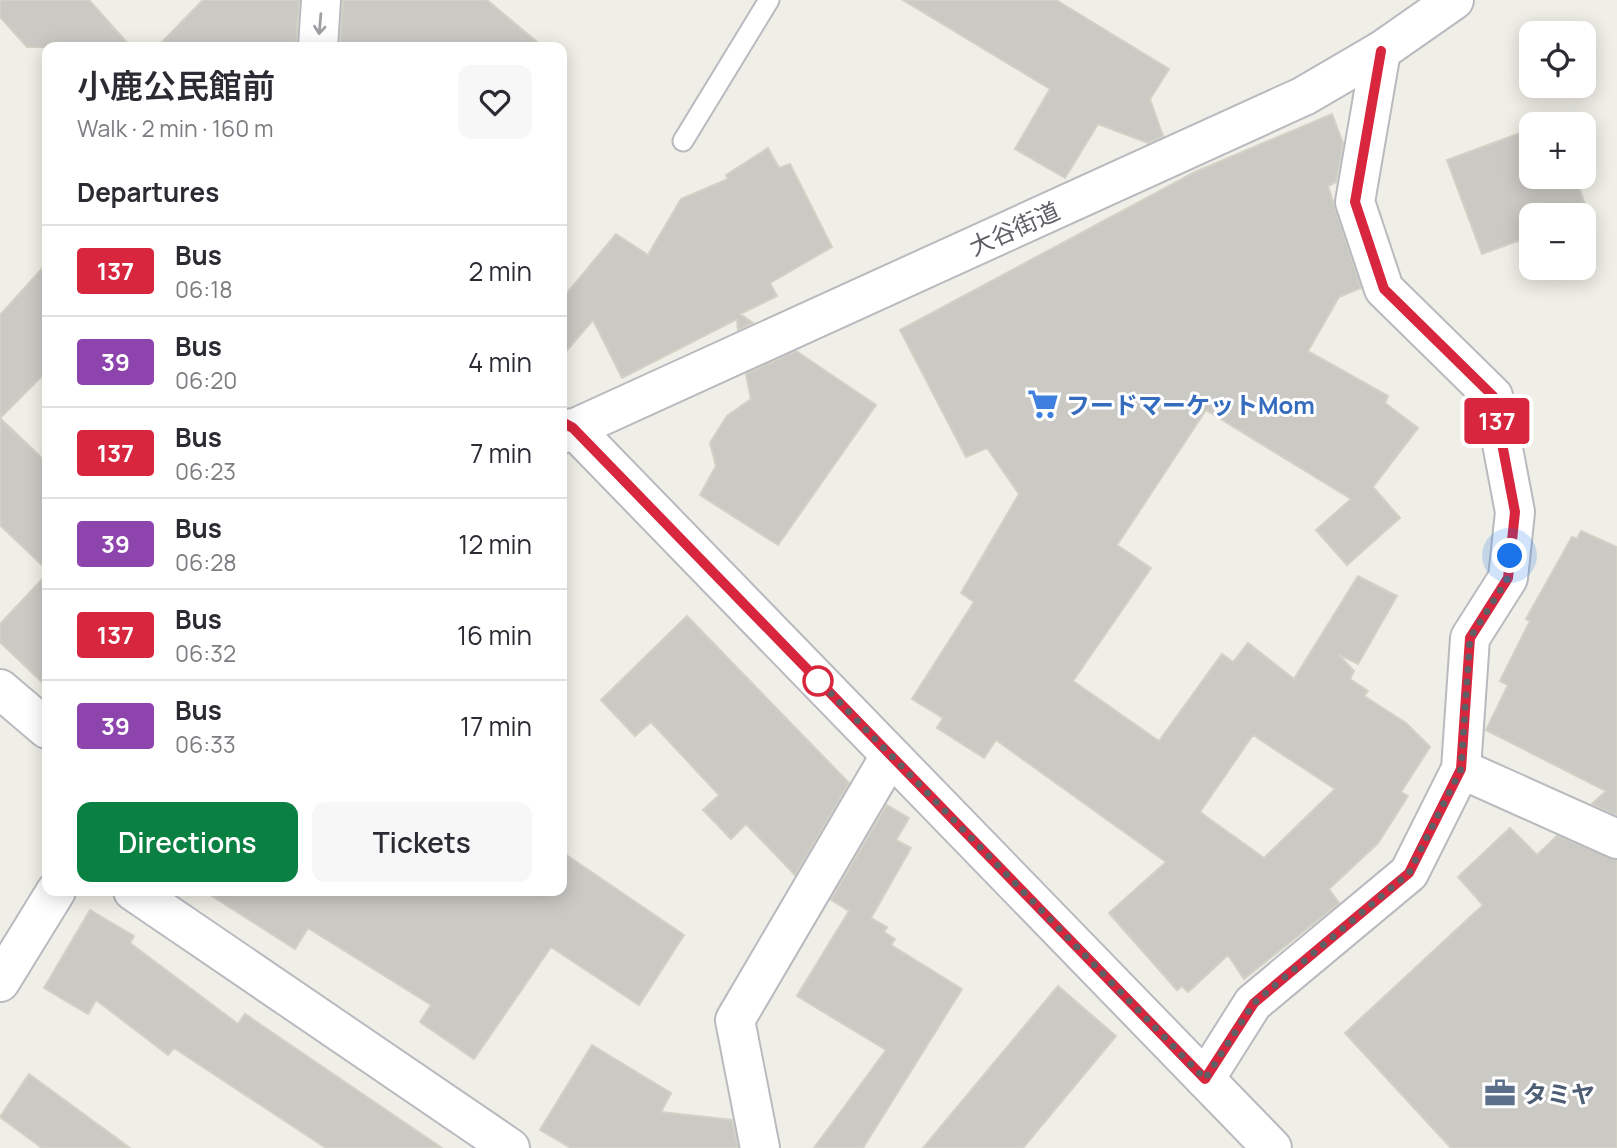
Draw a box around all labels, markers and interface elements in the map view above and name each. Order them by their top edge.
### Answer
one-way arrow [313,12,326,34]
map controls [1519,21,1596,280]
button: locate [1519,21,1596,98]
text: 小鹿公民館前 [77,63,275,108]
button: heart [458,65,532,139]
text: Walk · 2 min · 160 m [77,112,273,144]
button: + [1519,112,1596,189]
text: Departures [77,174,219,210]
street label: 大谷街道 [963,193,1065,263]
button: − [1519,203,1596,280]
text: Bus [175,237,222,273]
text: 2 min [468,253,532,289]
text: 137 [97,254,134,287]
text: 06:18 [175,273,233,305]
text: Bus [175,328,222,364]
text: 4 min [468,344,532,380]
text: 39 [101,345,130,378]
text: 06:20 [175,364,237,396]
supermarket icon: フードマーケットMom [1026,387,1060,421]
place label: フードマーケットMom [1066,388,1315,421]
line badge: 137 [1457,398,1537,444]
text: 137 [1478,404,1516,437]
text: Bus [175,419,222,455]
text: 7 min [470,435,532,471]
text: 137 [97,436,134,469]
text: 06:23 [175,455,236,487]
text: Bus [175,510,222,546]
text: 12 min [458,526,532,562]
text: 39 [101,527,130,560]
your location [1492,538,1527,573]
text: 06:28 [175,546,237,578]
text: Bus [175,601,222,637]
text: 16 min [457,617,532,653]
text: 137 [97,618,134,651]
text: 06:32 [175,637,236,669]
unlabelled marker [803,666,833,696]
text: Bus [175,692,222,728]
text: 17 min [460,708,532,744]
text: 39 [101,709,130,742]
text: 06:33 [175,728,236,760]
button: Directions [77,802,298,882]
button: Tickets [312,802,532,882]
office icon: タミヤ [1483,1076,1517,1110]
place label: タミヤ [1523,1077,1595,1110]

